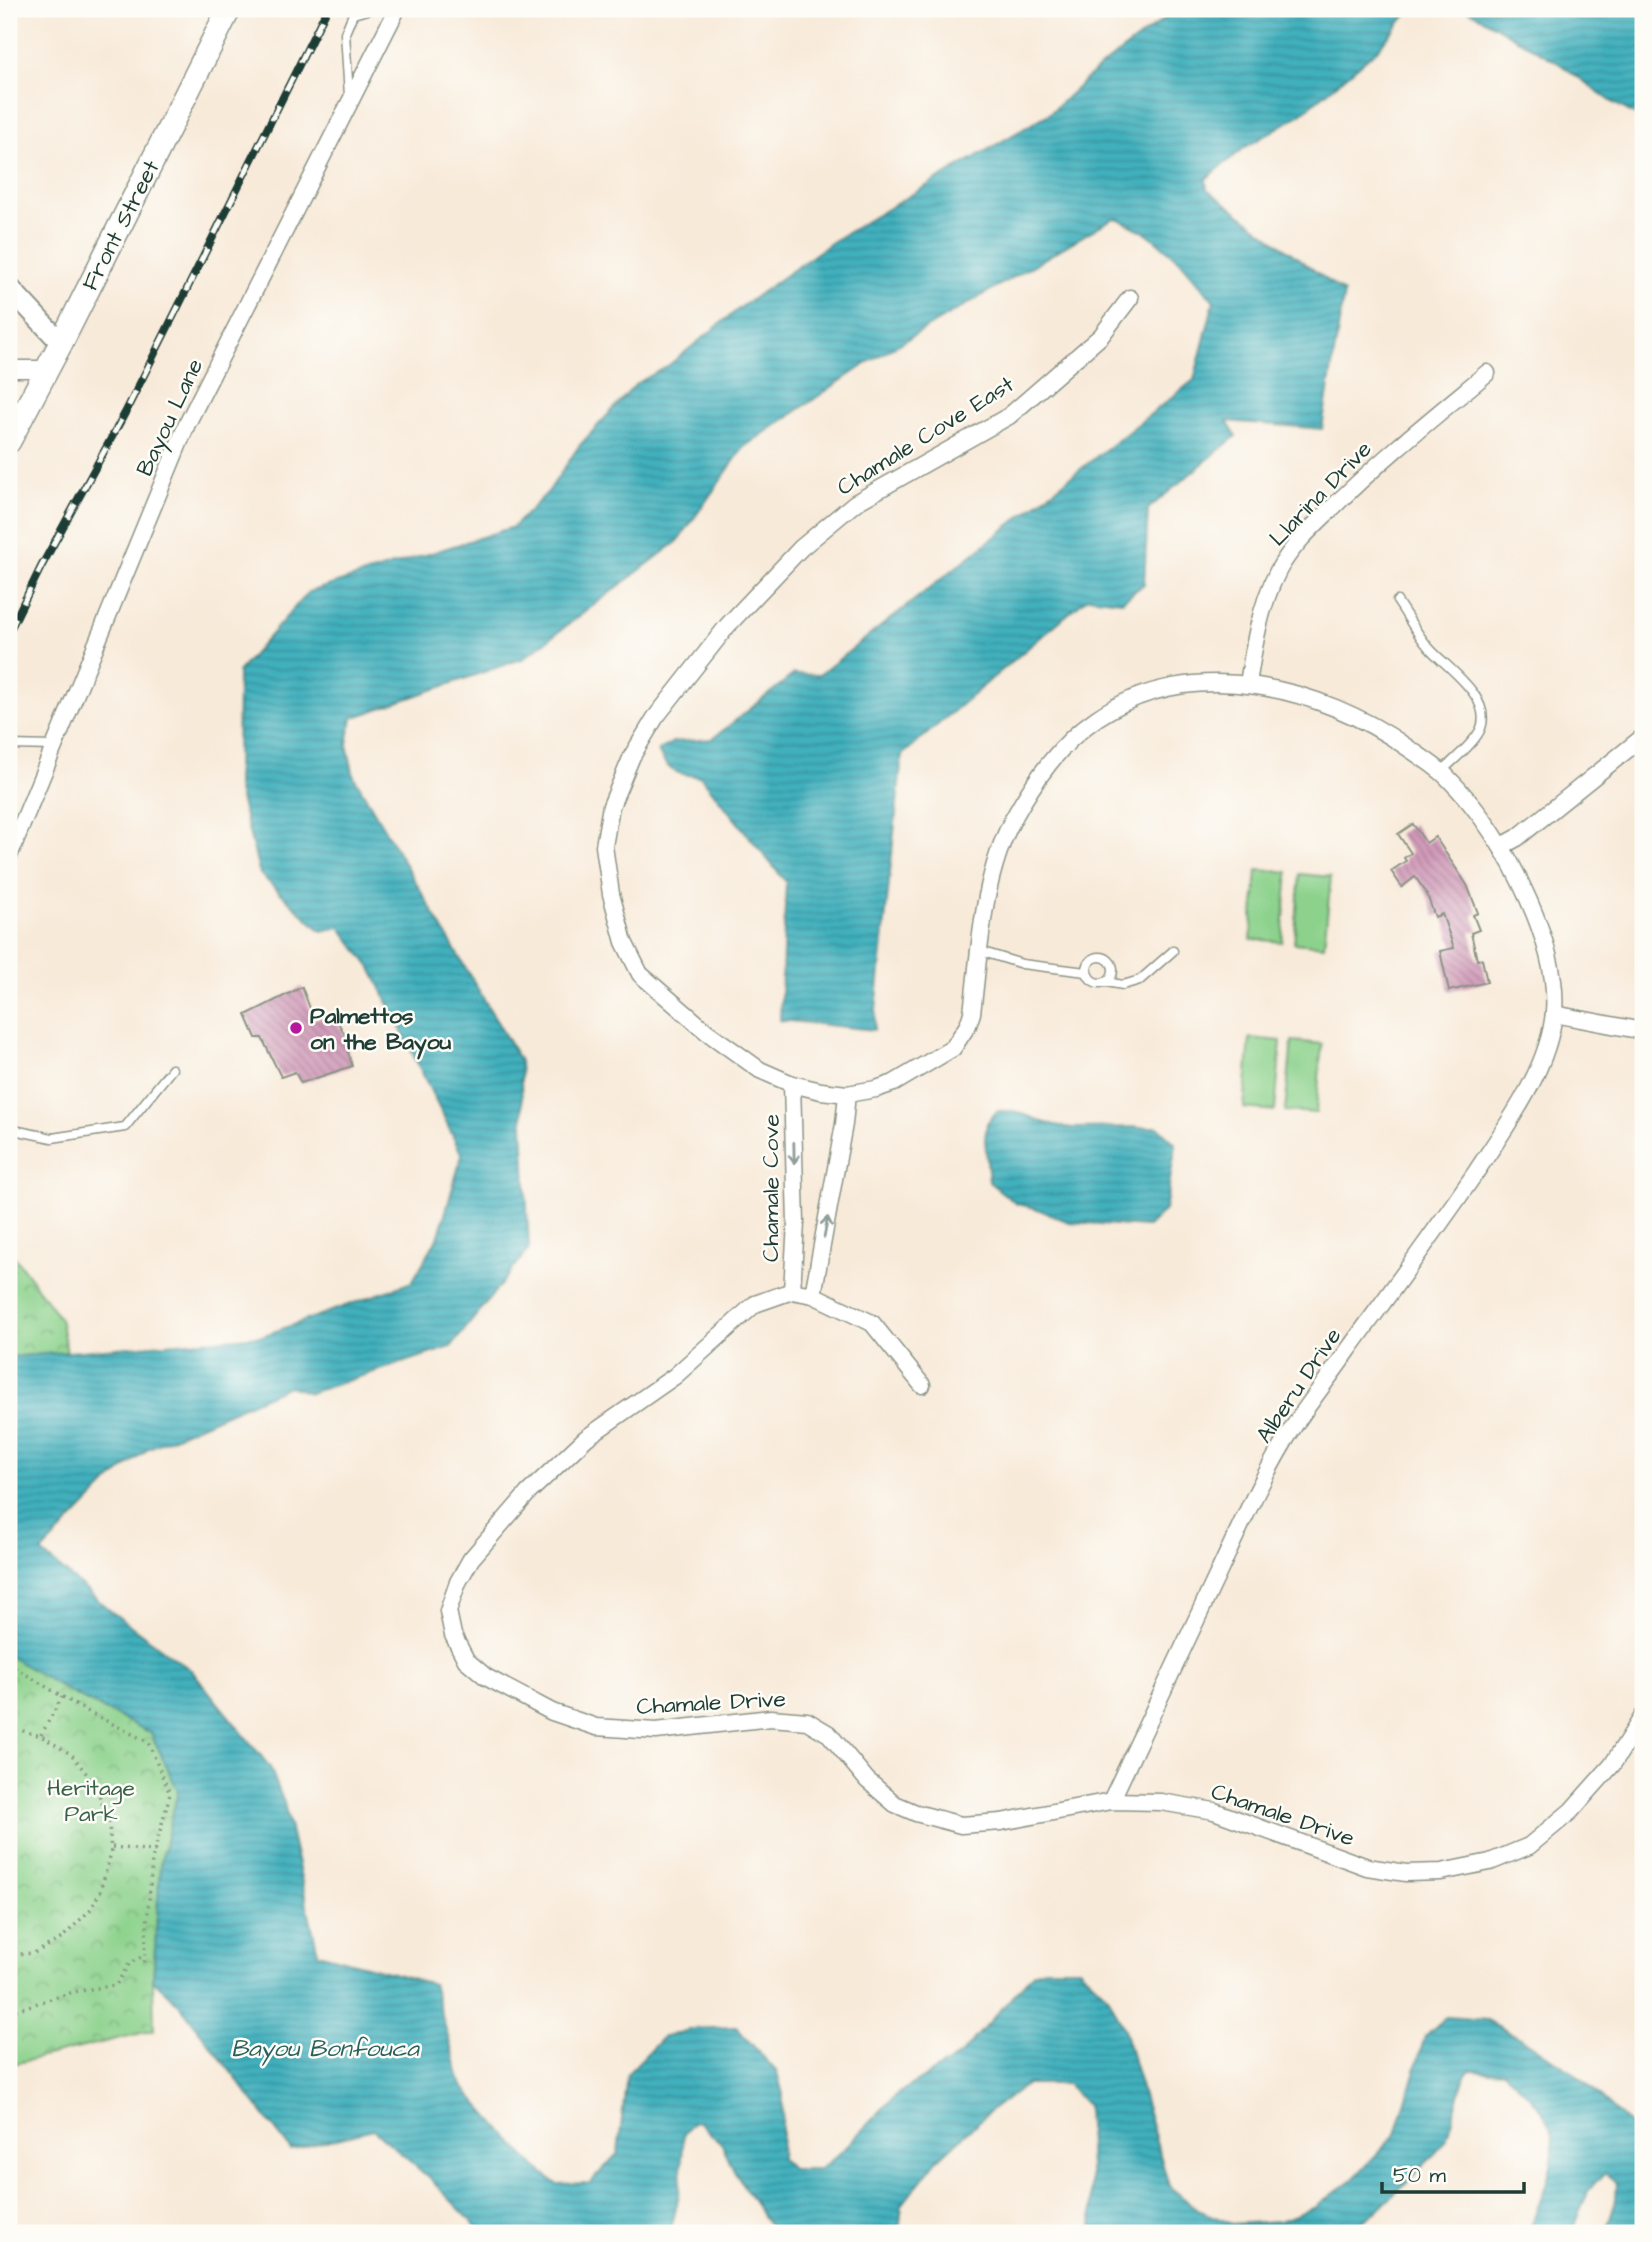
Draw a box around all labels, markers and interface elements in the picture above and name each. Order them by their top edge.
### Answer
street label: Front Street [74,154,168,296]
street label: Bayou Lane [129,354,212,482]
street label: Chamale Cove East [831,368,1021,503]
street label: Llarina Drive [1262,434,1379,553]
place label: Palmettos on the Bayou [310,1000,452,1060]
marker: Palmettos on the Bayou [288,1020,304,1036]
street label: Chamale Cove [755,1114,787,1262]
one-way arrow [787,1141,801,1164]
one-way arrow [820,1217,833,1239]
street label: Alberu Drive [1248,1322,1349,1450]
street label: Chamale Drive [635,1683,787,1723]
park label: Heritage Park [47,1772,135,1830]
street label: Chamale Drive [1207,1775,1359,1854]
water label: Bayou Bonfouca [231,2032,421,2066]
scale bar [1382,2151,1524,2195]
text: 50 m [1393,2161,1447,2190]

